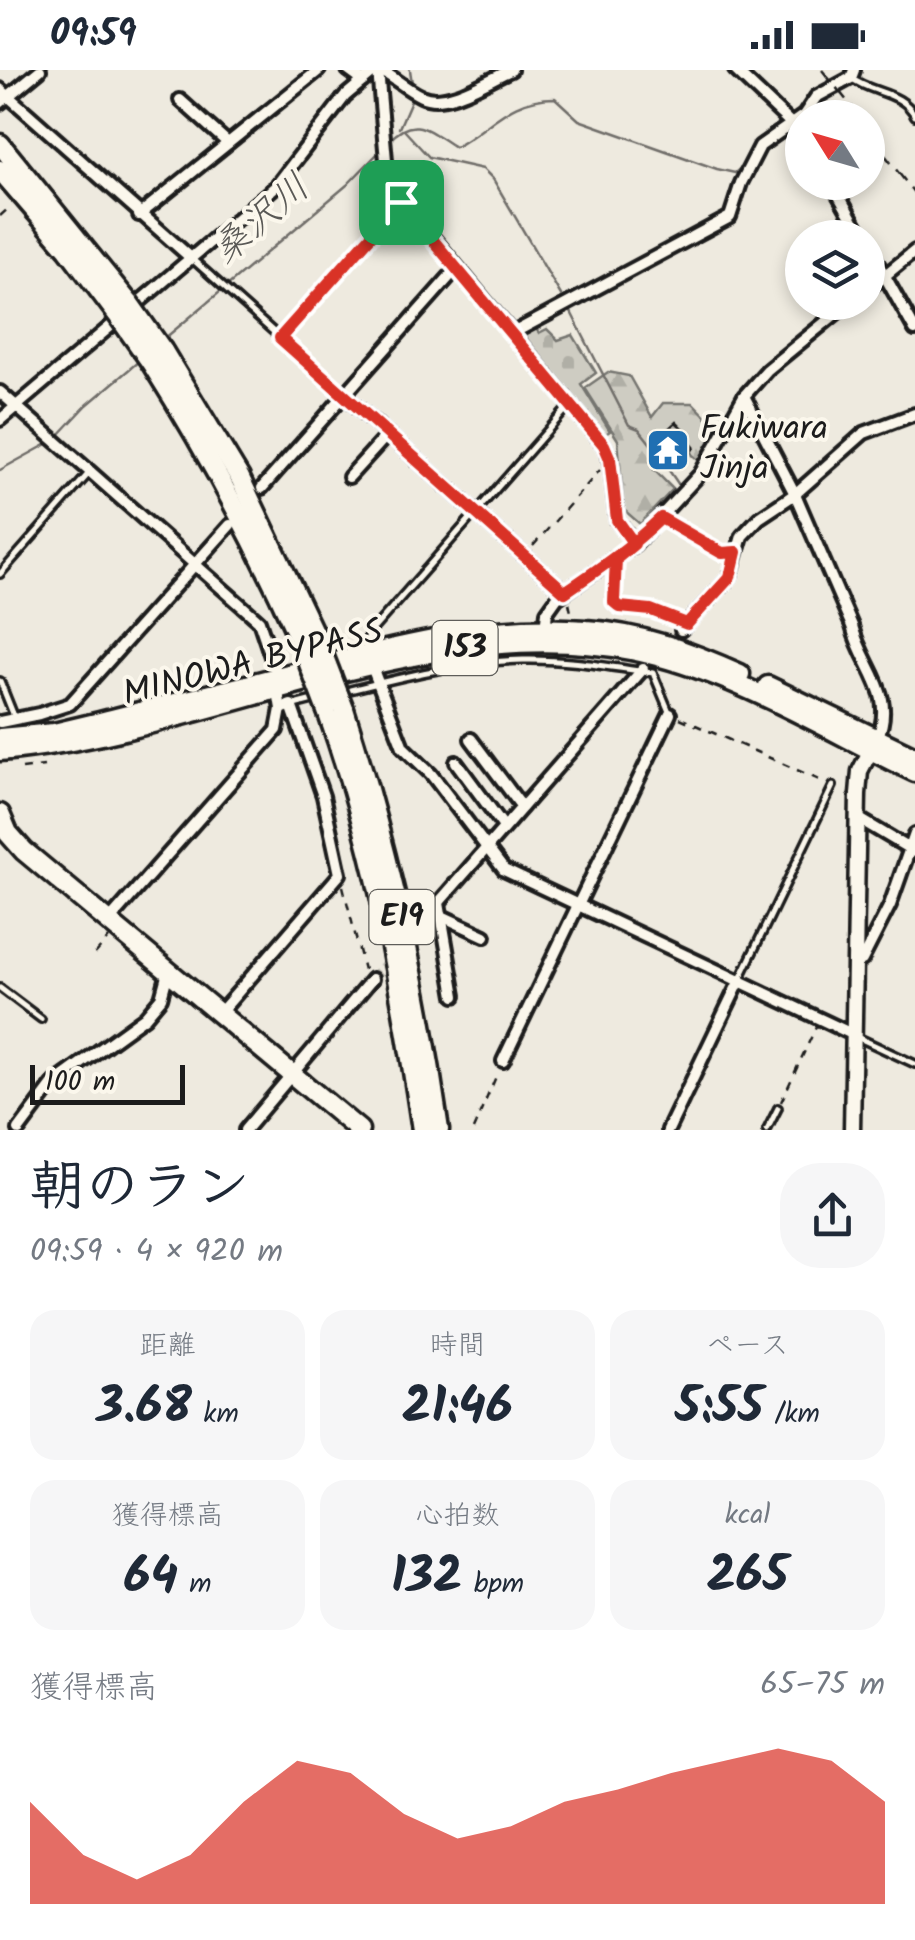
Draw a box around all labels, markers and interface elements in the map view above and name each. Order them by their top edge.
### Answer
text: 09:59 [50,5,137,65]
north arrow [785,100,885,200]
map controls [785,100,885,320]
water label: 桑沢川 [199,160,325,280]
pin [359,160,444,245]
icon: arrive [374,175,429,230]
button: layers [785,220,885,320]
place label: Fukiwara Jinja [700,402,828,498]
temple icon: Fukiwara Jinja [645,427,691,473]
street label: MINOWA BYPASS [117,605,389,723]
road number: 153 [432,621,498,675]
road number: E19 [370,890,434,944]
scale bar [30,1060,185,1104]
text: 100 m [45,1060,115,1105]
text: 朝のラン [30,1146,250,1233]
button: share [780,1163,885,1268]
text: 09:59 · 4 × 920 m [30,1227,283,1278]
text: 距離 [139,1324,196,1369]
text: 時間 [429,1324,486,1369]
text: ペース [706,1324,789,1369]
text: 3.68 [96,1369,192,1449]
text: 21:46 [402,1369,513,1449]
text: 5:55 [675,1369,763,1449]
text: km [192,1392,239,1437]
text: /km [763,1392,820,1437]
text: kcal [725,1493,770,1538]
text: 獲得標高 [111,1494,224,1539]
text: 心拍数 [415,1494,500,1539]
text: 265 [707,1538,788,1618]
text: 64 [124,1539,178,1619]
text: 132 [391,1539,463,1619]
text: m [178,1562,211,1607]
text: bpm [463,1562,524,1607]
text: 65–75 m [760,1660,885,1711]
text: 獲得標高 [30,1663,158,1714]

